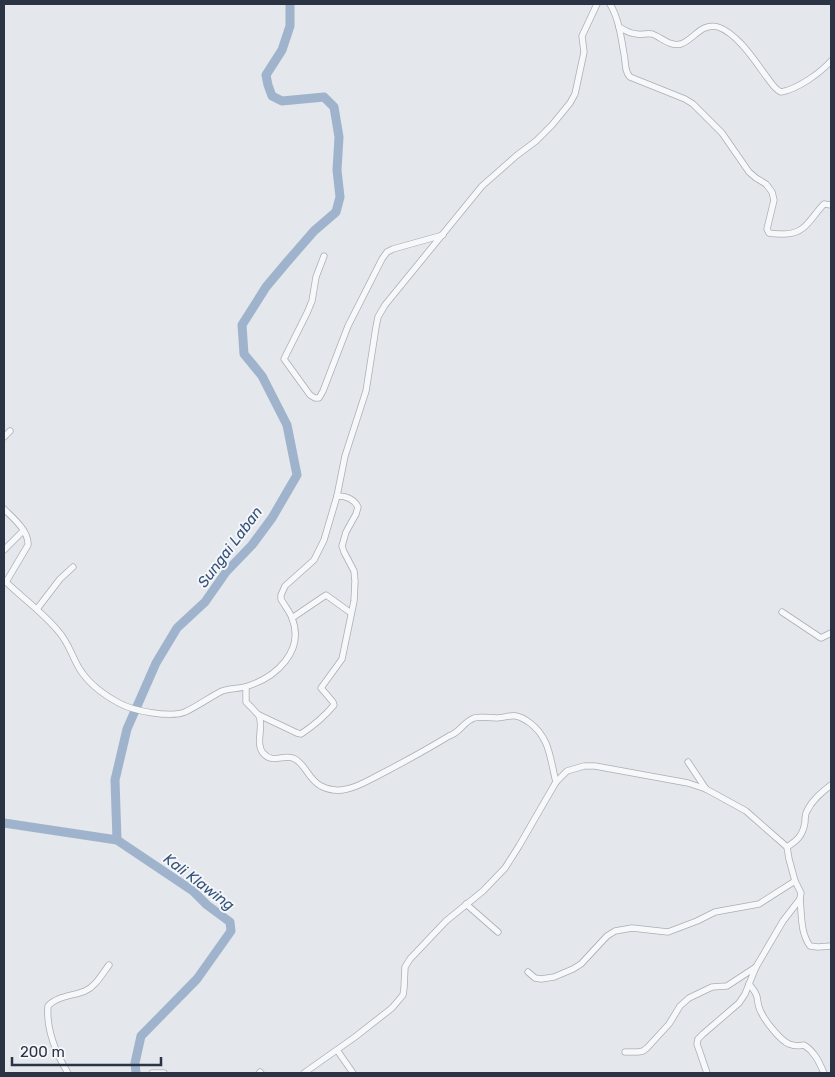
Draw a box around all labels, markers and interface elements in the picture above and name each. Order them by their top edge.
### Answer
water label: Sungai Laban [194,503,266,591]
water label: Kali Klawing [160,850,238,914]
scale bar [12,1034,161,1066]
text: 200 m [20,1043,65,1061]

